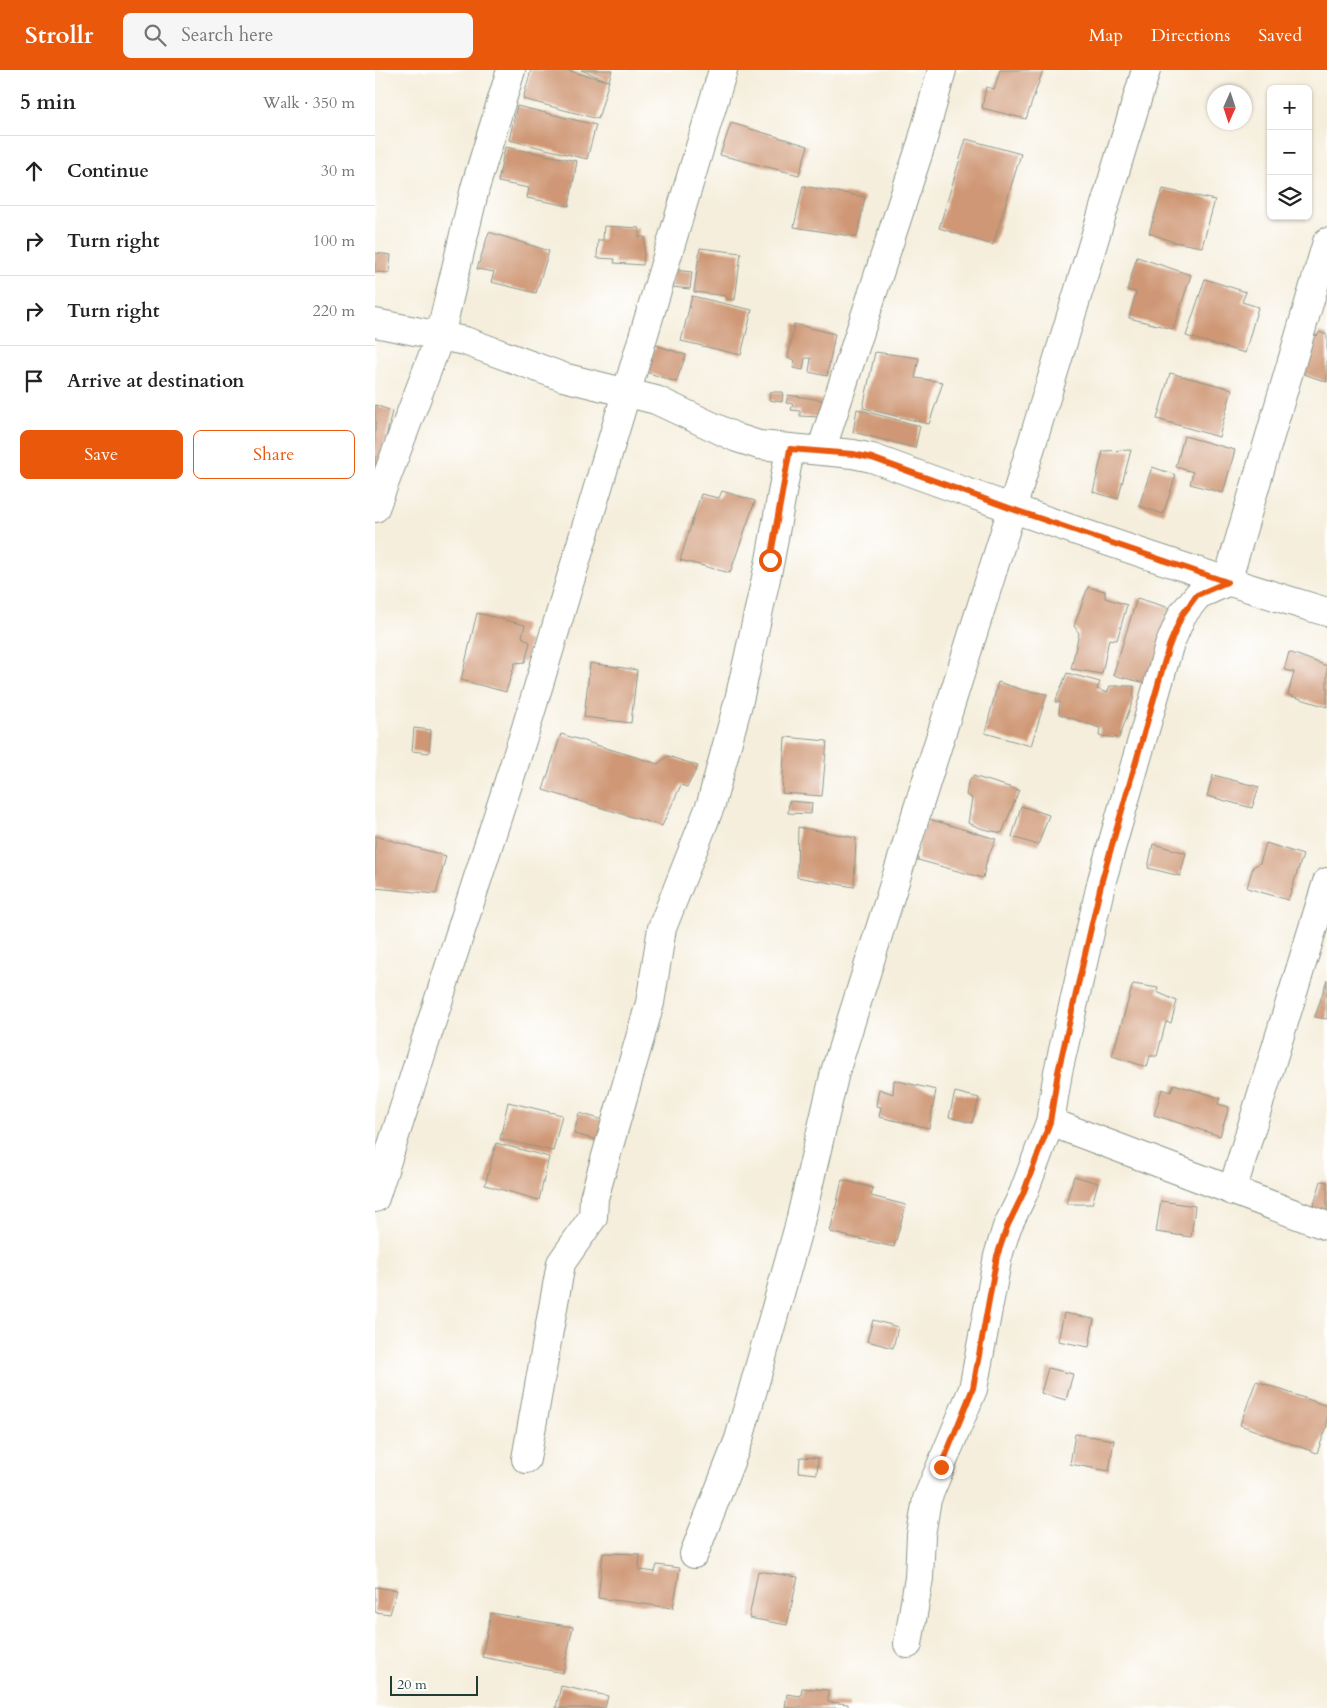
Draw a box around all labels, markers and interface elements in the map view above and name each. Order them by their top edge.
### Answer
search box [123,13,473,58]
text: Strollr [25,19,93,52]
icon: search [141,21,169,49]
text: Search here [181,22,273,48]
text: Map [1089,23,1123,48]
text: Directions [1151,23,1230,48]
text: Saved [1258,23,1302,48]
north arrow [1207,85,1252,130]
map controls [1267,85,1312,220]
button: + [1267,85,1312,130]
text: 5 min [20,88,76,117]
text: Walk · 350 m [263,92,355,114]
button: − [1267,130,1312,175]
icon: ahead [20,157,48,185]
text: Continue [67,158,149,184]
text: 30 m [321,160,355,182]
button: layers [1267,175,1312,220]
icon: right [20,227,48,255]
text: Turn right [67,228,159,254]
text: 100 m [313,230,355,252]
icon: right [20,297,48,325]
text: Turn right [67,298,159,324]
text: 220 m [313,300,355,322]
icon: arrive [20,367,48,395]
text: Arrive at destination [67,368,244,394]
button: Save [20,430,183,479]
button: Share [193,430,355,479]
route start [759,549,782,572]
route end [930,1456,953,1479]
scale bar [390,1673,477,1696]
text: 20 m [397,1675,427,1694]

